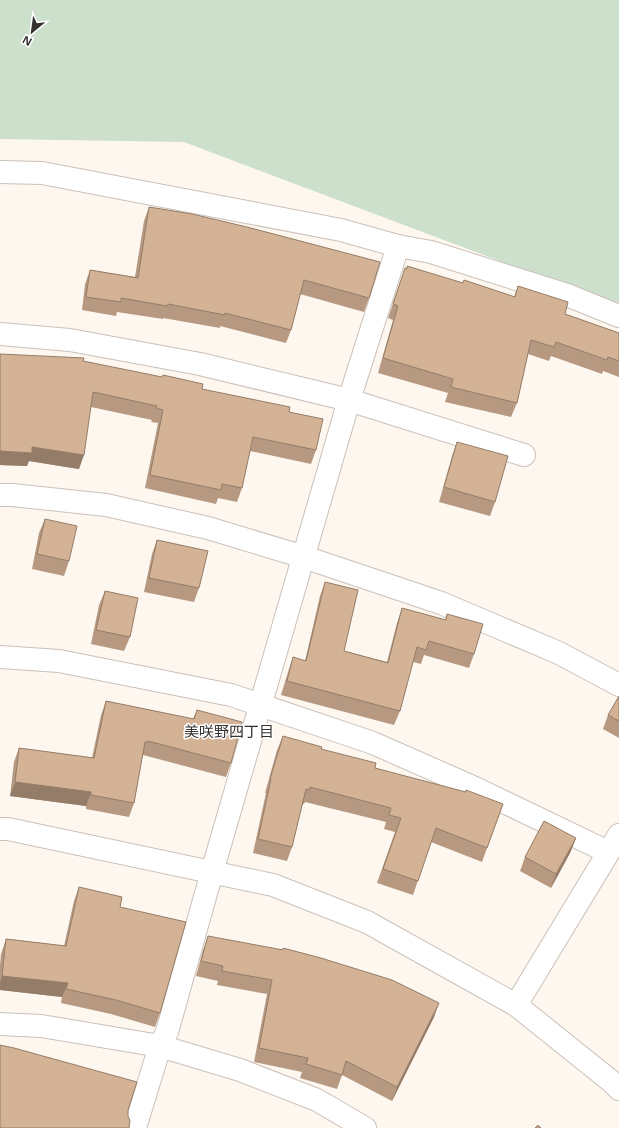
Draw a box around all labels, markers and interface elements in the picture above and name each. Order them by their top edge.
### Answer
north arrow [12,12,52,52]
text: N [19,32,34,50]
district label: 美咲野四丁目 [184,721,274,741]

